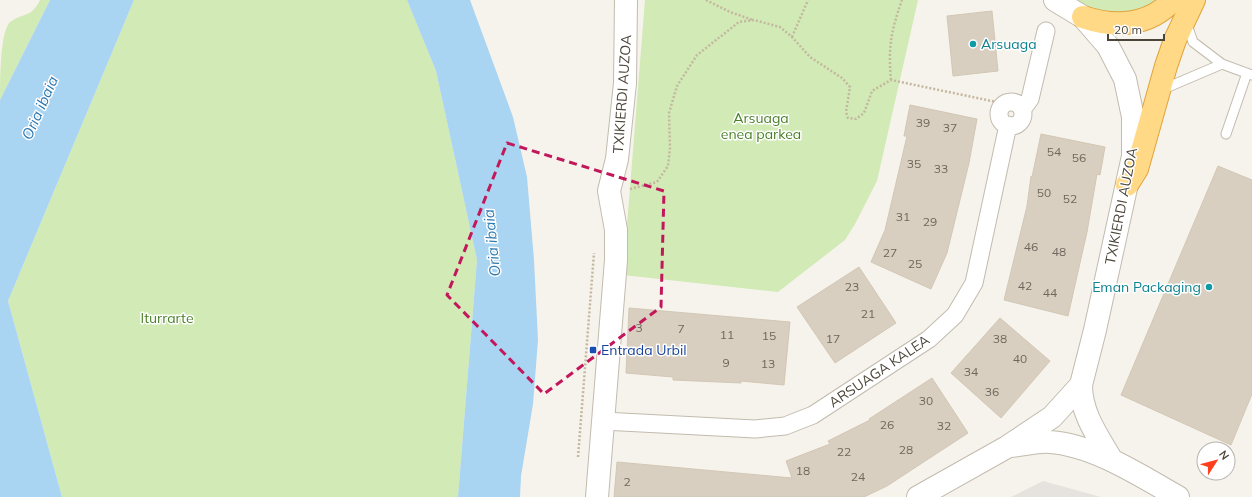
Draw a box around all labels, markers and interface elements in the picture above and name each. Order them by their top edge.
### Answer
scale bar [1108,16,1164,42]
text: 20 m [1114,22,1142,37]
street label: TXIKIERDI AUZOA [609,33,635,154]
place label: Arsuaga [981,35,1037,53]
marker: Arsuaga [968,39,978,49]
water label: Oria ibaia [17,73,62,143]
park label: Arsuaga enea parkea [721,109,801,143]
house number: 39 [916,115,930,130]
house number: 37 [943,120,957,135]
house number: 54 [1047,144,1061,159]
street label: TXIKIERDI AUZOA [1101,145,1141,266]
house number: 56 [1072,150,1086,165]
house number: 35 [907,156,921,171]
house number: 33 [934,161,948,176]
house number: 50 [1037,185,1051,200]
house number: 52 [1063,191,1077,206]
water label: Oria ibaia [479,208,504,278]
house number: 31 [896,209,910,224]
house number: 29 [923,214,937,229]
house number: 46 [1024,239,1038,254]
house number: 48 [1052,244,1066,259]
house number: 27 [883,245,897,260]
house number: 25 [908,256,922,271]
house number: 42 [1018,278,1032,293]
place label: Eman Packaging [1092,278,1201,296]
house number: 23 [845,279,859,294]
marker: Eman Packaging [1204,282,1214,292]
house number: 44 [1043,285,1057,300]
house number: 21 [861,306,875,321]
park label: Iturrarte [141,309,194,327]
house number: 3 [635,320,643,335]
house number: 7 [677,321,685,336]
house number: 11 [720,327,734,342]
house number: 15 [762,328,776,343]
street label: ARSUAGA KALEA [825,330,933,411]
house number: 17 [826,331,840,346]
house number: 38 [993,331,1007,346]
place label: Entrada Urbil [601,341,687,359]
marker: Entrada Urbil [588,345,598,355]
house number: 40 [1013,351,1027,366]
house number: 9 [722,355,730,370]
house number: 13 [761,356,775,371]
house number: 34 [964,364,978,379]
house number: 36 [985,384,999,399]
house number: 30 [919,393,933,408]
house number: 26 [880,417,894,432]
house number: 32 [937,418,951,433]
north arrow [1196,441,1236,481]
house number: 28 [899,442,913,457]
house number: 22 [837,444,851,459]
text: N [1216,448,1232,463]
house number: 18 [796,463,810,478]
house number: 24 [851,469,865,484]
house number: 2 [623,474,631,489]

